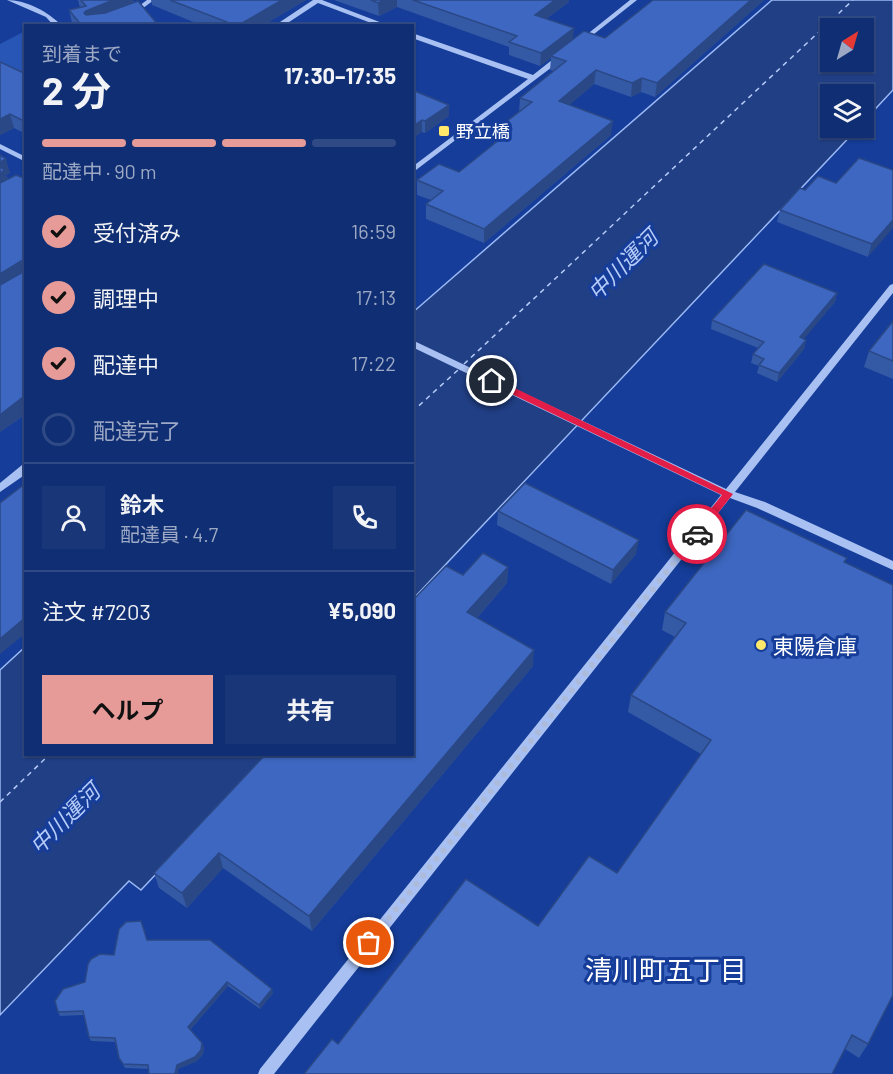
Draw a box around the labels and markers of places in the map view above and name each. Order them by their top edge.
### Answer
place label: 野立橋 [456,120,510,142]
marker: 野立橋 [437,124,451,138]
pin [466,355,517,406]
place label: 東陽倉庫 [773,633,857,658]
marker: 東陽倉庫 [754,638,768,652]
pin [343,917,394,968]

